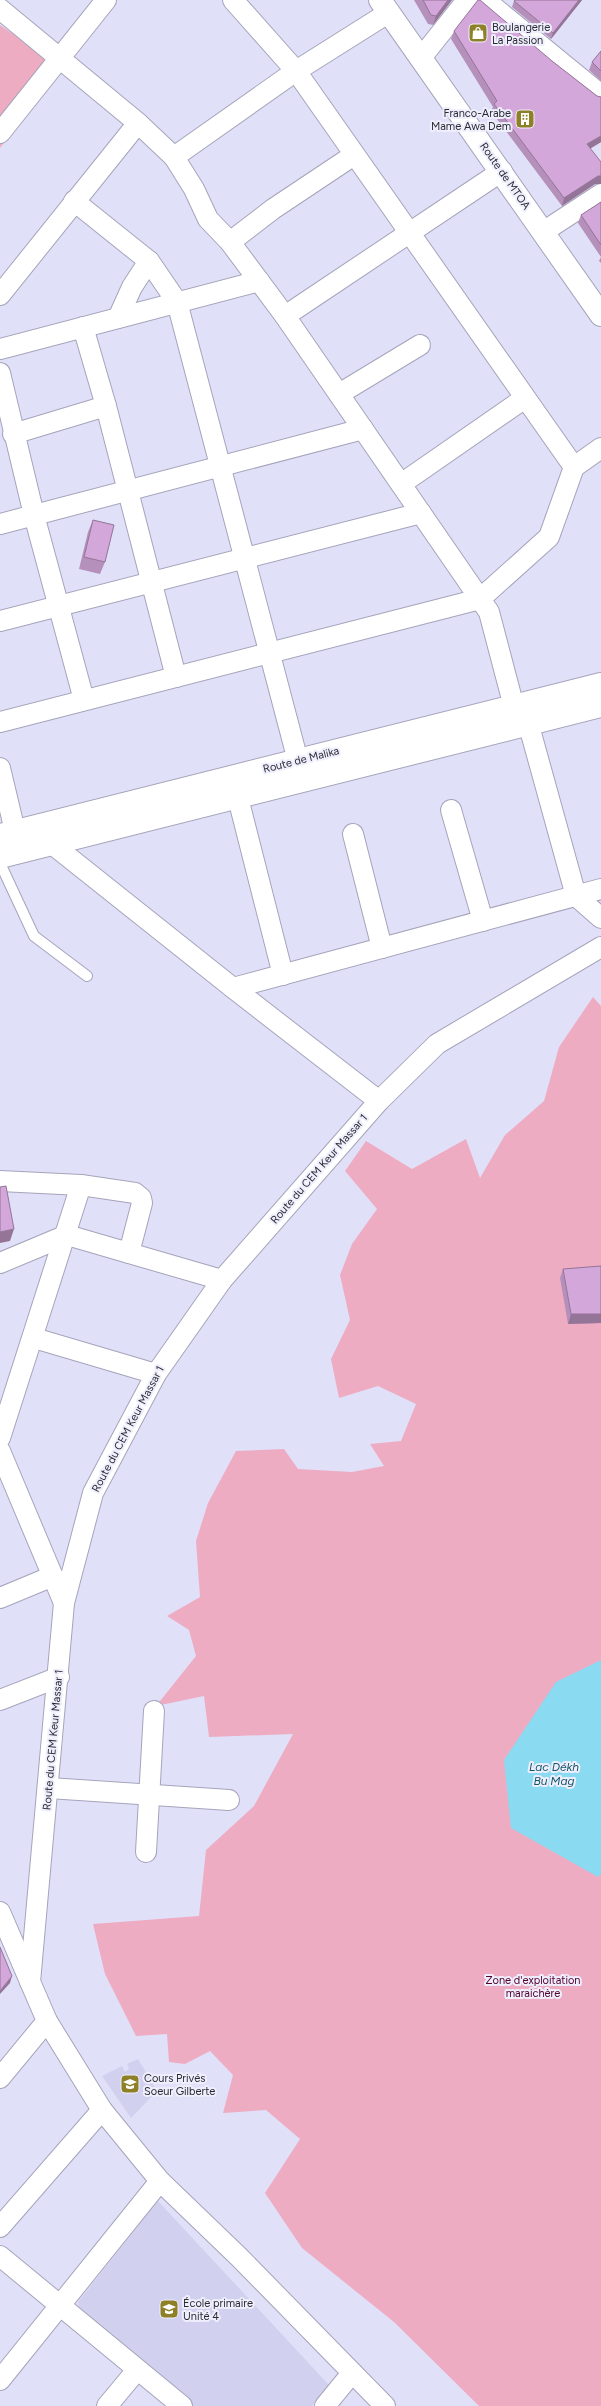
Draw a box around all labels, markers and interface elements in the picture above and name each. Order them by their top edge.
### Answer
place label: Boulangerie La Passion [492,21,550,47]
shop icon: Boulangerie La Passion [467,22,489,44]
place label: Franco-Arabe Mame Awa Dem [431,107,511,133]
building icon: Franco-Arabe Mame Awa Dem [514,108,536,130]
street label: Route de MTOA [477,140,533,212]
street label: Route de Malika [262,744,340,776]
street label: Route du CEM Keur Massar 1 [268,1112,370,1226]
street label: Route du CEM Keur Massar 1 [89,1364,167,1494]
street label: Route du CEM Keur Massar 1 [40,1669,66,1811]
water label: Lac Dékh Bu Mag [529,1760,579,1788]
park label: Zone d'exploitation maraichère [486,1974,580,2000]
place label: Cours Privés Soeur Gilberte [144,2072,215,2098]
school or university icon: Cours Privés Soeur Gilberte [119,2073,141,2095]
place label: École primaire Unité 4 [183,2297,253,2323]
school or university icon: École primaire Unité 4 [158,2298,180,2320]

